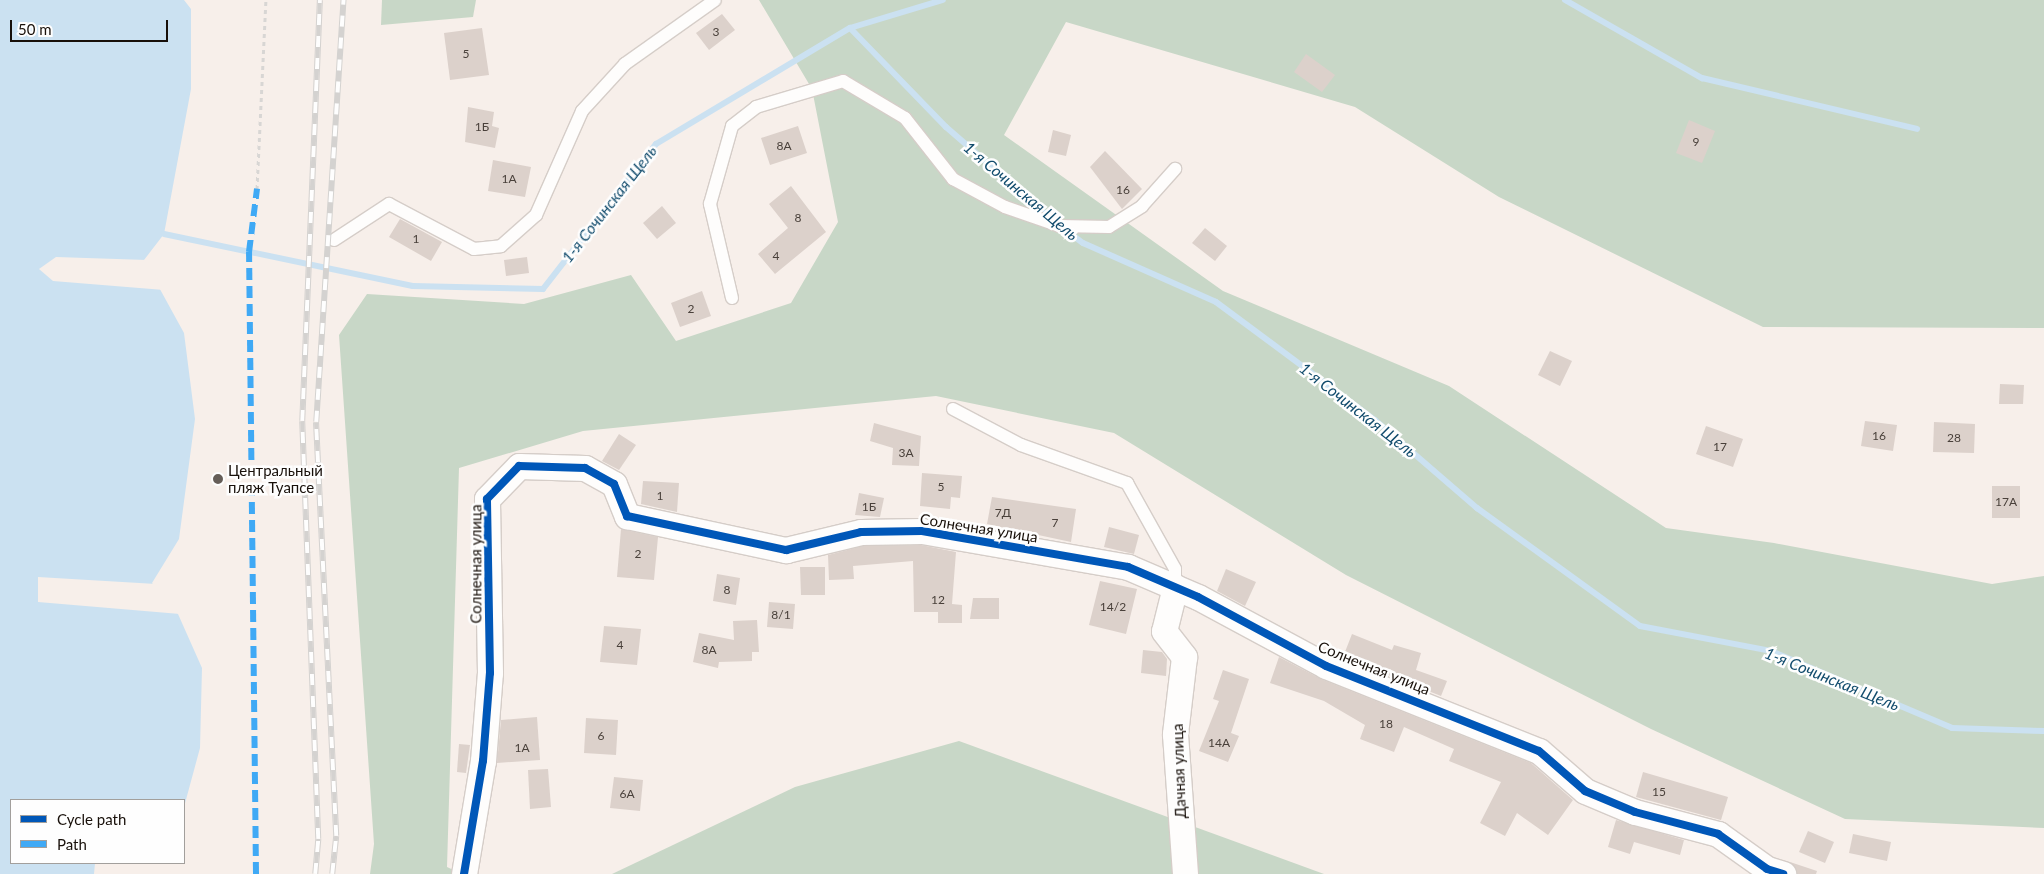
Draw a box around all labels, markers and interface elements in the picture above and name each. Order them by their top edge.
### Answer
scale bar [12,10,170,42]
text: 50 m [18,20,52,38]
house number: 3 [713,25,719,39]
house number: 5 [463,47,469,61]
house number: 1Б [475,120,489,134]
house number: 9 [1693,135,1699,149]
water label: 1-я Сочинская Щель [960,138,1082,244]
house number: 8А [776,139,792,153]
water label: 1-я Сочинская Щель [557,142,661,266]
house number: 1А [501,172,517,186]
house number: 16 [1116,183,1130,197]
house number: 8 [795,211,801,225]
house number: 1 [413,232,419,246]
house number: 4 [773,249,779,263]
house number: 2 [688,302,694,316]
water label: 1-я Сочинская Щель [1296,358,1420,462]
house number: 16 [1872,429,1886,443]
house number: 28 [1947,431,1961,445]
house number: 17 [1713,440,1727,454]
house number: 3А [898,446,914,460]
place label: Центральный пляж Туапсе [228,461,323,496]
marker: Центральный пляж Туапсе [212,473,224,485]
house number: 5 [938,480,944,494]
house number: 1 [657,489,663,503]
house number: 17А [1995,495,2017,509]
house number: 1Б [862,500,876,514]
street label: Солнечная улица [467,504,485,624]
house number: 7Д [995,506,1011,520]
street label: Солнечная улица [919,510,1039,546]
house number: 7 [1052,516,1058,530]
house number: 2 [635,547,641,561]
house number: 8 [724,583,730,597]
house number: 12 [931,593,945,607]
house number: 14/2 [1100,600,1126,614]
house number: 8/1 [771,608,791,622]
street label: Солнечная улица [1315,637,1433,699]
house number: 4 [617,638,623,652]
house number: 8А [701,643,717,657]
water label: 1-я Сочинская Щель [1762,643,1902,715]
house number: 18 [1379,717,1393,731]
street label: Дачная улица [1168,723,1190,819]
house number: 6 [598,729,604,743]
house number: 14А [1208,736,1230,750]
house number: 1А [514,741,530,755]
house number: 15 [1652,785,1666,799]
house number: 6А [619,787,635,801]
legend [10,799,185,864]
text: Cycle path [57,810,126,828]
text: Path [57,835,87,853]

